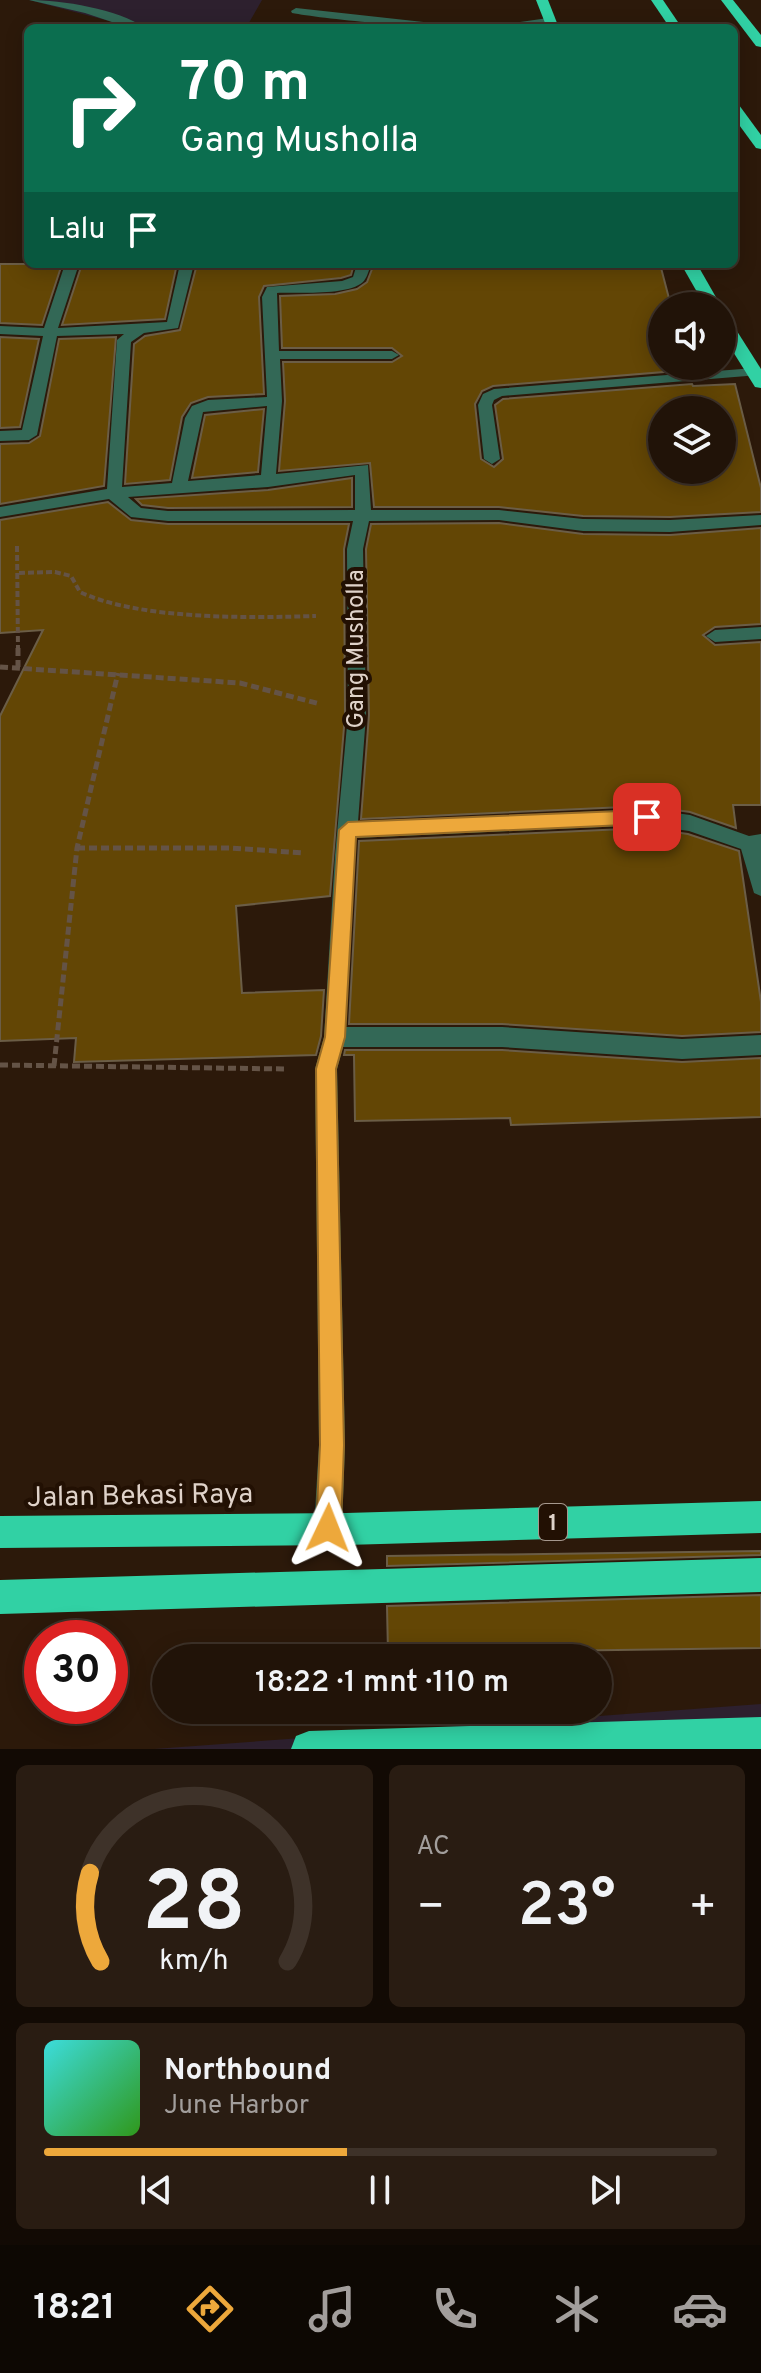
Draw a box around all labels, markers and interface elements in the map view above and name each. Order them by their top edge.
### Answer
text: 70 m [180,50,310,120]
icon: right [48,56,152,160]
text: Gang Musholla [180,119,419,165]
icon: arrive [121,208,165,252]
text: Lalu [48,212,105,249]
map controls [648,292,736,484]
button: sound [648,292,736,380]
button: layers [648,396,736,484]
street label: Gang Musholla [342,569,372,729]
pin [613,783,681,851]
icon: arrive [625,795,669,839]
street label: Jalan Bekasi Raya [27,1477,253,1517]
position arrow [286,1486,370,1570]
road number: 1 [539,1504,567,1540]
speed limit sign: 30 [24,1620,128,1724]
text: 18:22 · 1 mnt · 110 m [255,1665,509,1702]
text: AC [417,1831,450,1864]
text: 28 [143,1855,246,1960]
text: 23° [518,1871,616,1947]
text: − [417,1881,445,1937]
text: + [689,1881,717,1937]
text: km/h [160,1944,229,1980]
text: Northbound [164,2053,331,2090]
text: June Harbor [164,2090,309,2123]
icon: previous [134,2168,178,2212]
icon: pause [358,2168,402,2212]
icon: next [583,2168,627,2212]
icon: directions [182,2281,238,2337]
icon: music [304,2281,360,2337]
icon: phone [427,2281,483,2337]
icon: climate [549,2281,605,2337]
icon: car [672,2281,728,2337]
text: 18:21 [33,2286,115,2332]

